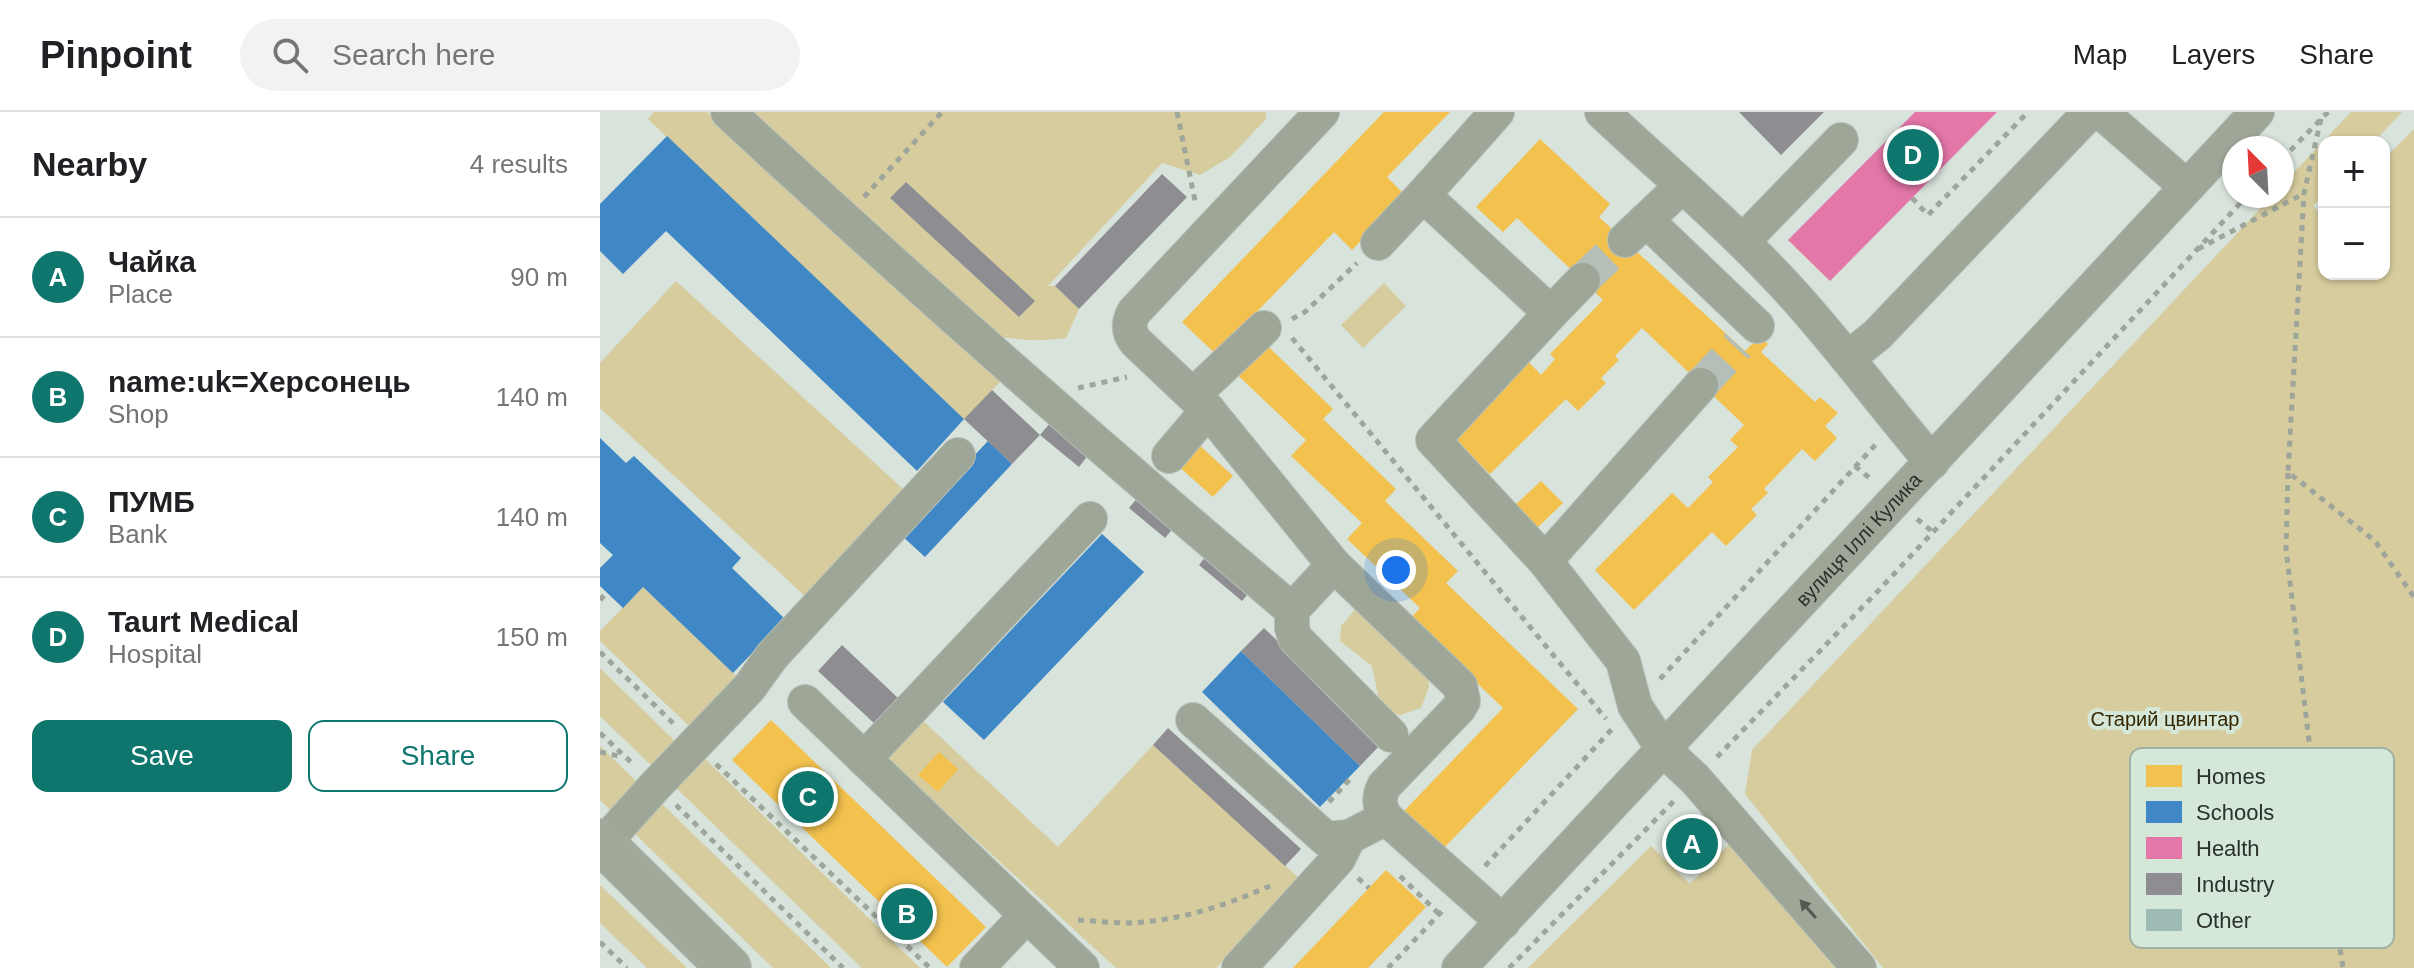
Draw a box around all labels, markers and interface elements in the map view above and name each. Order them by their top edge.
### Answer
search box [240,19,800,91]
icon: search [268,33,312,77]
text: Pinpoint [40,34,192,76]
text: Search here [332,38,495,71]
text: Map [2073,39,2127,70]
text: Layers [2171,39,2255,70]
text: Share [2299,39,2374,70]
pin: D [1887,125,1939,185]
north arrow [2222,136,2294,208]
map controls [2318,136,2390,280]
button: + [2318,136,2390,208]
text: Nearby [32,145,147,183]
text: 4 results [470,149,568,179]
button: − [2318,208,2390,280]
text: Чайка [108,245,196,278]
text: A [49,262,67,292]
text: 90 m [510,262,568,292]
text: Place [108,279,173,309]
text: name:uk=Херсонець [108,365,411,398]
text: B [49,382,67,412]
text: 140 m [496,382,568,412]
text: Shop [108,399,169,429]
street label: вулиця Іллі Кулика [1791,468,1926,610]
text: ПУМБ [108,485,195,518]
text: C [49,502,67,532]
text: 140 m [496,502,568,532]
text: Bank [108,519,167,549]
your location [1376,550,1416,590]
text: Taurt Medical [108,605,299,638]
text: D [49,622,67,652]
text: 150 m [496,622,568,652]
text: Hospital [108,639,202,669]
park label: Старий цвинтар [2090,708,2240,730]
button: Save [32,720,292,792]
button: Share [308,720,568,792]
legend [2130,748,2394,948]
text: Homes [2196,764,2266,789]
pin: C [782,767,834,827]
text: Schools [2196,800,2274,825]
pin: A [1666,814,1718,874]
text: Health [2196,836,2260,861]
text: Industry [2196,872,2274,897]
pin: B [881,884,933,944]
one-way arrow [1800,899,1817,919]
text: Other [2196,908,2251,933]

